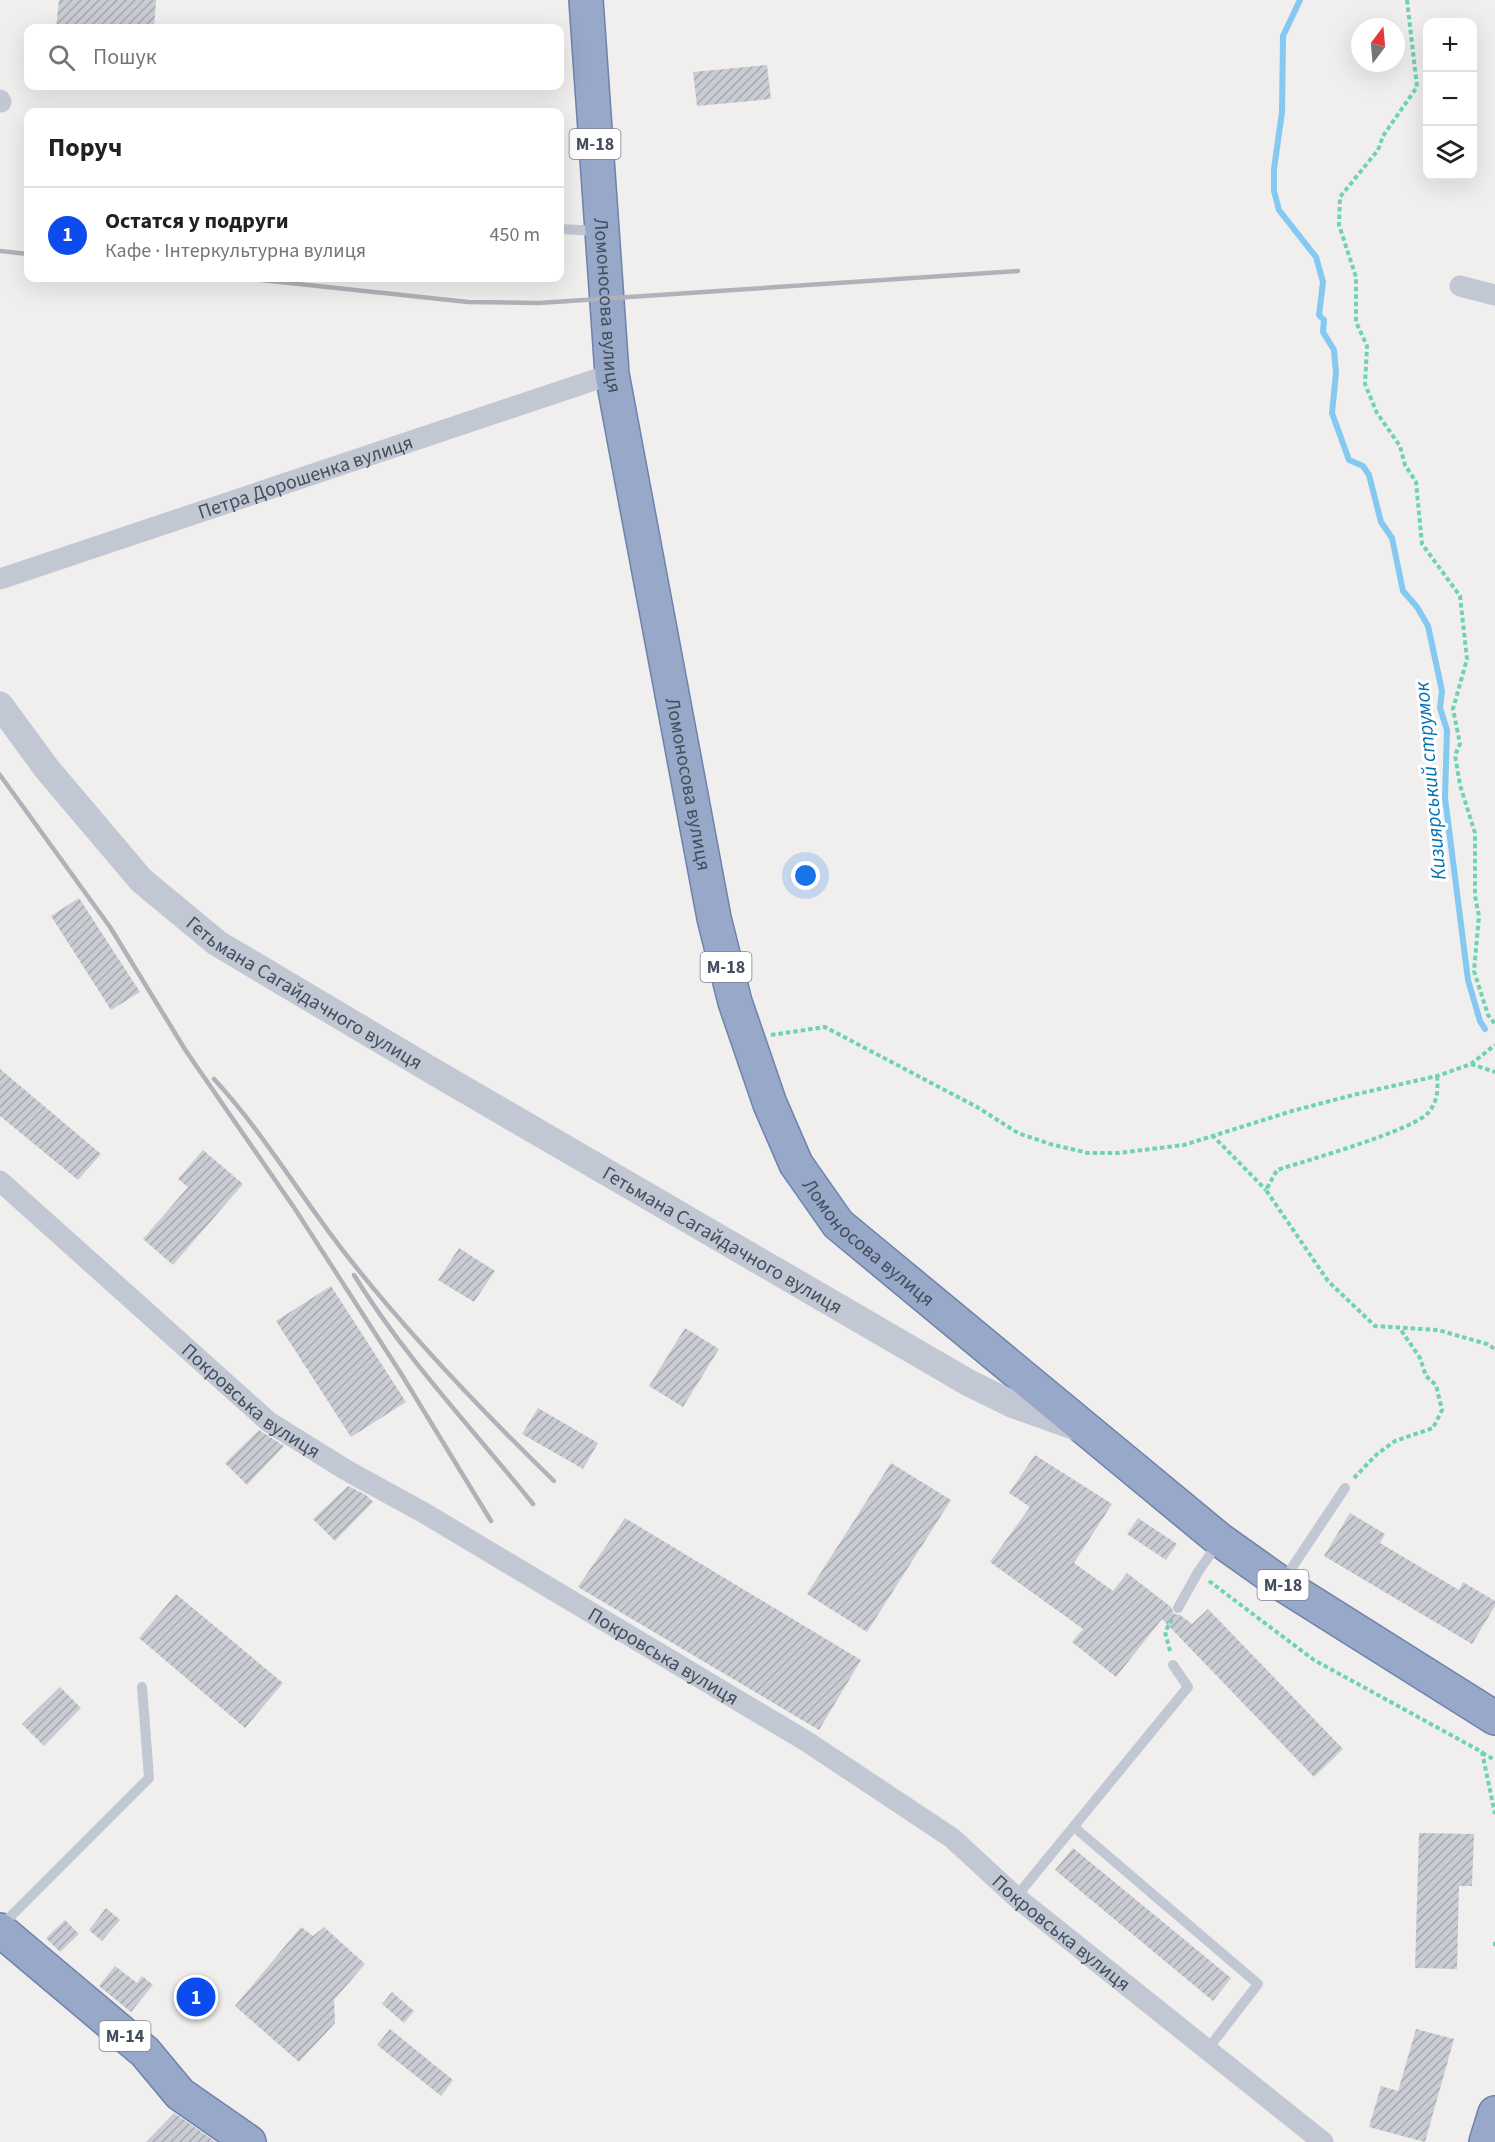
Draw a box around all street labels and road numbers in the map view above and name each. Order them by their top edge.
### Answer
road number: М-18 [570,129,620,159]
street label: Ломоносова вулиця [586,217,628,395]
street label: Петра Дорошенка вулиця [194,429,417,527]
street label: Ломоносова вулиця [658,695,718,873]
street label: Гетьмана Сагайдачного вулиця [180,910,428,1077]
road number: М-18 [700,952,752,982]
street label: Гетьмана Сагайдачного вулиця [597,1160,847,1321]
street label: Ломоносова вулиця [795,1173,941,1314]
street label: Покровська вулиця [175,1337,325,1466]
road number: М-18 [1258,1570,1308,1600]
street label: Покровська вулиця [582,1601,744,1713]
street label: Покровська вулиця [985,1869,1136,1998]
road number: М-14 [100,2021,150,2051]

